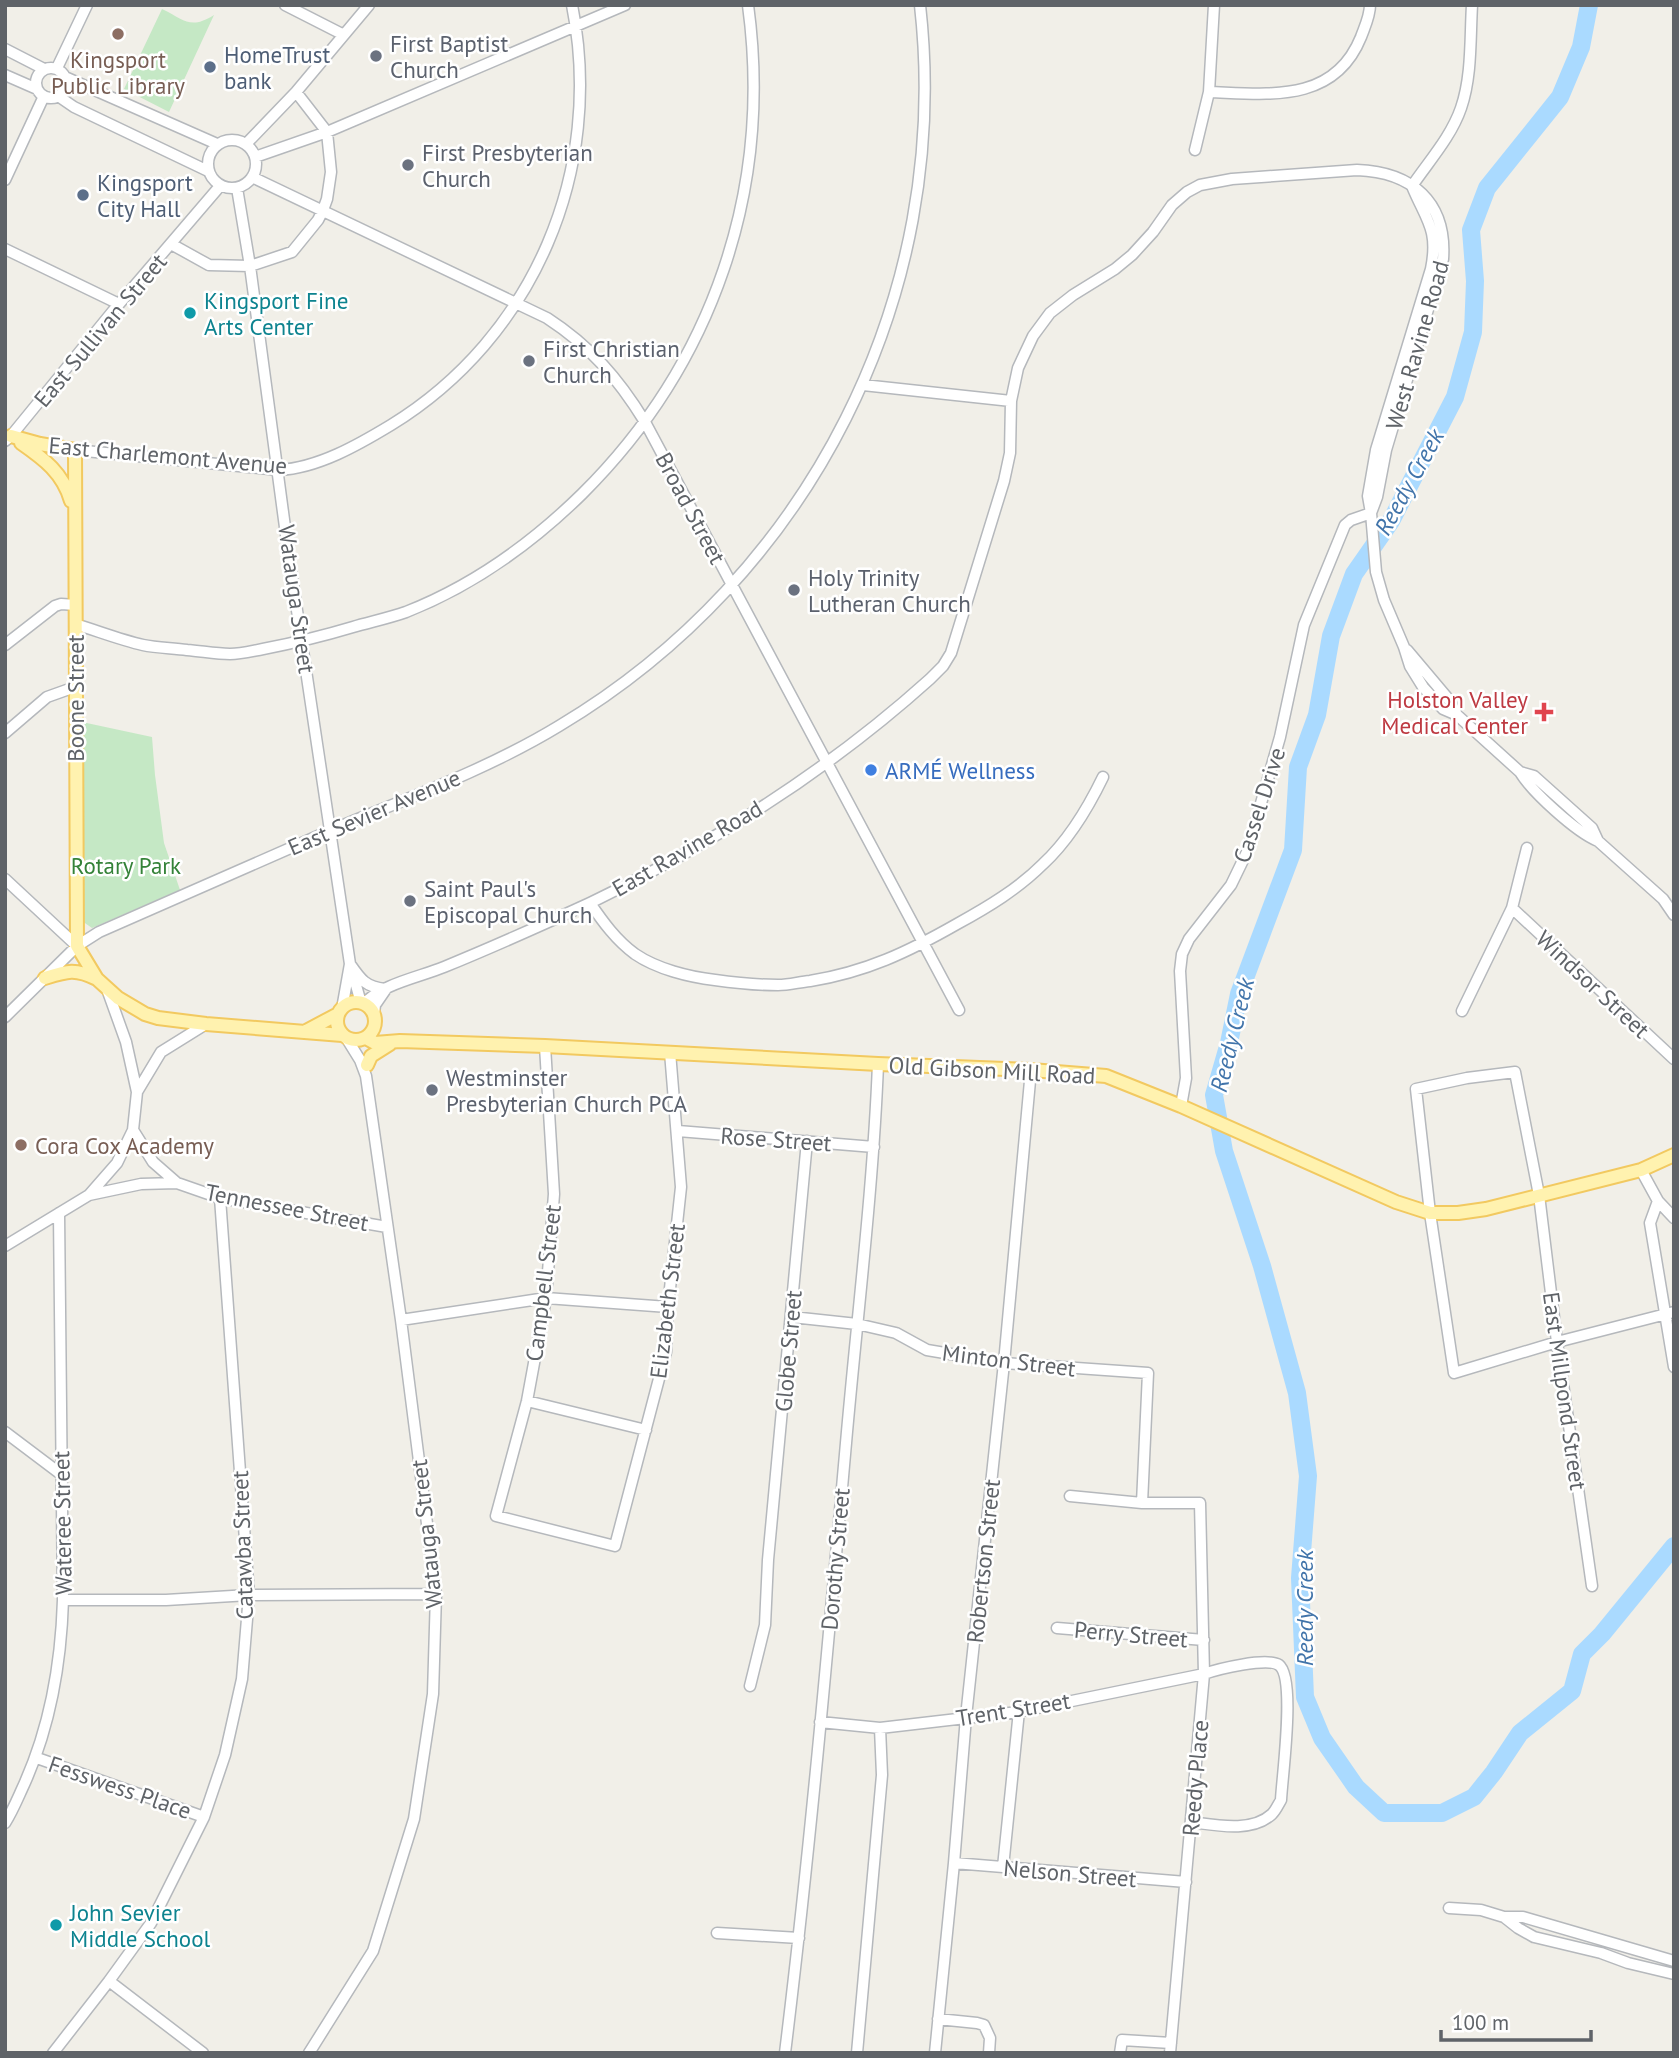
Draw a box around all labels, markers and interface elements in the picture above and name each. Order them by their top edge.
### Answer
marker: Kingsport Public Library [110,26,126,42]
place label: First Baptist Church [390,29,508,84]
place label: HomeTrust bank [224,40,330,95]
place label: Kingsport Public Library [51,45,185,100]
marker: First Baptist Church [368,48,384,64]
marker: HomeTrust bank [202,59,218,75]
place label: First Presbyterian Church [422,138,593,193]
marker: First Presbyterian Church [400,157,416,173]
place label: Kingsport City Hall [97,168,193,223]
marker: Kingsport City Hall [75,187,91,203]
street label: East Sullivan Street [27,247,173,413]
street label: West Ravine Road [1379,257,1455,433]
place label: Kingsport Fine Arts Center [204,286,348,341]
marker: Kingsport Fine Arts Center [182,305,198,321]
place label: First Christian Church [543,334,680,389]
marker: First Christian Church [521,353,537,369]
water label: Reedy Creek [1367,422,1451,540]
street label: East Charlemont Avenue [48,430,288,480]
street label: Broad Street [650,447,733,569]
street label: Watauga Street [272,523,322,675]
place label: Holy Trinity Lutheran Church [808,563,971,618]
marker: Holy Trinity Lutheran Church [786,582,802,598]
street label: Boone Street [61,634,90,762]
place label: Holston Valley Medical Center [1381,685,1528,740]
marker: Holston Valley Medical Center [1534,702,1554,722]
street label: Cassel Drive [1227,744,1291,866]
place label: ARMÉ Wellness [885,756,1035,785]
marker: ARMÉ Wellness [863,762,879,778]
street label: East Sevier Avenue [283,763,465,861]
street label: East Ravine Road [607,793,767,903]
park label: Rotary Park [71,851,181,880]
place label: Saint Paul's Episcopal Church [424,874,592,929]
marker: Saint Paul's Episcopal Church [402,893,418,909]
street label: Windsor Street [1530,924,1656,1044]
water label: Reedy Creek [1203,974,1261,1095]
street label: Old Gibson Mill Road [888,1050,1096,1090]
place label: Westminster Presbyterian Church PCA [446,1063,687,1118]
marker: Westminster Presbyterian Church PCA [424,1082,440,1098]
street label: Rose Street [720,1121,833,1157]
place label: Cora Cox Academy [35,1131,214,1160]
marker: Cora Cox Academy [13,1137,29,1153]
street label: Tennessee Street [203,1177,371,1237]
street label: Campbell Street [519,1203,567,1363]
street label: Elizabeth Street [643,1221,691,1380]
street label: Globe Street [768,1289,808,1413]
street label: East Millpond Street [1537,1290,1593,1492]
street label: Minton Street [941,1337,1078,1383]
street label: Wateree Street [46,1450,78,1596]
street label: Watauga Street [404,1458,448,1610]
street label: Catawba Street [225,1470,259,1620]
street label: Robertson Street [960,1477,1006,1644]
street label: Dorothy Street [814,1486,856,1631]
water label: Reedy Creek [1289,1549,1320,1666]
street label: Perry Street [1073,1615,1189,1653]
street label: Trent Street [954,1686,1072,1732]
street label: Reedy Place [1175,1719,1215,1837]
street label: Fesswess Place [45,1749,195,1825]
street label: Nelson Street [1002,1853,1138,1893]
place label: John Sevier Middle School [69,1898,210,1953]
marker: John Sevier Middle School [48,1917,64,1933]
scale bar [1441,1998,1592,2042]
text: 100 m [1452,2009,1509,2036]

